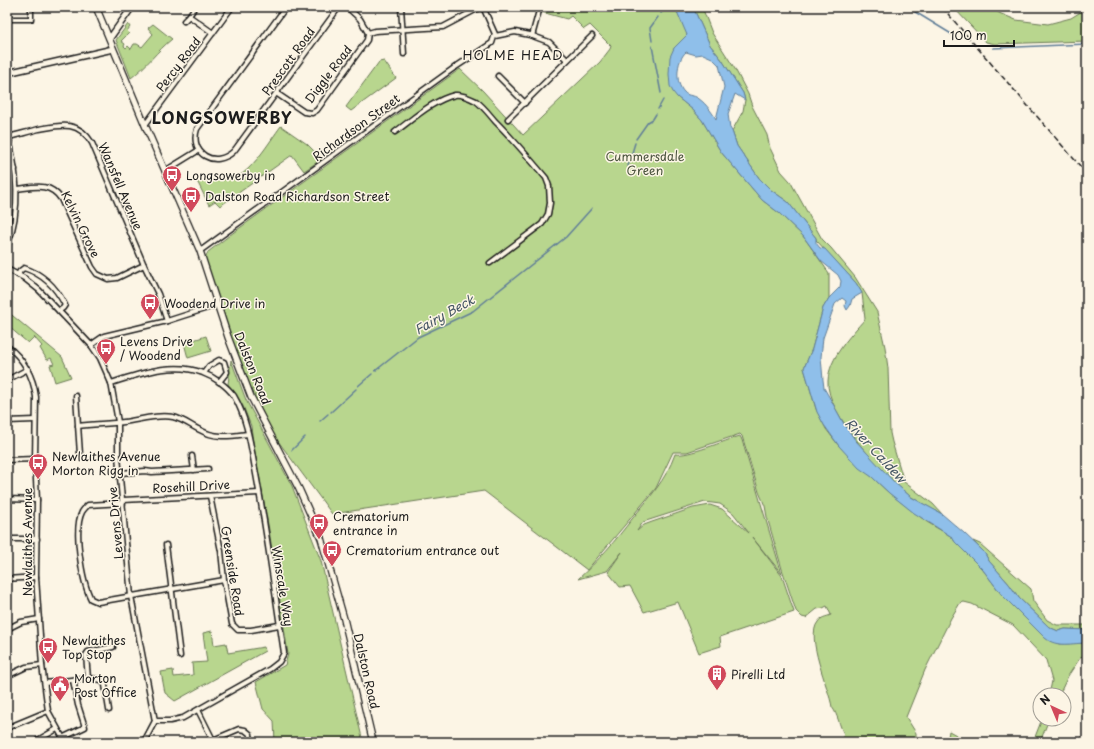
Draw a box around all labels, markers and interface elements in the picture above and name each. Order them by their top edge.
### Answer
scale bar [944,22,1014,48]
street label: Prescott Road [257,23,319,99]
text: 100 m [950,26,987,44]
street label: Percy Road [151,33,205,95]
street label: Diggle Road [300,41,356,107]
district label: HOLME HEAD [462,45,564,64]
street label: Richardson Street [309,89,403,165]
district label: LONGSOWERBY [152,105,292,129]
street label: Wansfell Avenue [94,139,148,233]
park label: Cummersdale Green [606,147,685,179]
bus stop icon: Longsowerby in [161,164,183,192]
place label: Longsowerby in [186,166,275,184]
bus stop icon: Dalston Road Richardson Street [180,185,202,213]
place label: Dalston Road Richardson Street [205,187,390,205]
street label: Kelvin Grove [57,188,105,260]
water label: Fairy Beck [410,289,479,338]
bus stop icon: Woodend Drive in [139,292,161,320]
place label: Woodend Drive in [164,294,265,312]
street label: Dalston Road [230,329,276,407]
place label: Levens Drive / Woodend [120,332,193,364]
bus stop icon: Levens Drive / Woodend [95,337,117,365]
water label: River Caldew [841,413,912,488]
place label: Newlaithes Avenue Morton Rigg in [52,447,161,479]
bus stop icon: Newlaithes Avenue Morton Rigg in [27,452,49,480]
street label: Rosehill Drive [152,475,230,497]
street label: Levens Drive [103,486,127,560]
street label: Newlaithes Avenue [18,487,36,596]
place label: Crematorium entrance in [333,507,409,539]
bus stop icon: Crematorium entrance in [308,512,330,540]
street label: Greenside Road [217,525,249,617]
bus stop icon: Crematorium entrance out [321,539,343,567]
place label: Crematorium entrance out [346,541,499,559]
street label: Winscale Way [268,544,298,628]
place label: Newlaithes Top Stop [62,631,126,663]
street label: Dalston Road [350,631,384,711]
bus stop icon: Newlaithes Top Stop [37,636,59,664]
building icon: Pirelli Ltd [706,663,728,691]
place label: Pirelli Ltd [731,665,785,683]
place label: Morton Post Office [74,669,137,701]
public building icon: Morton Post Office [49,674,71,702]
north arrow [1032,687,1072,727]
text: N [1036,690,1054,709]

